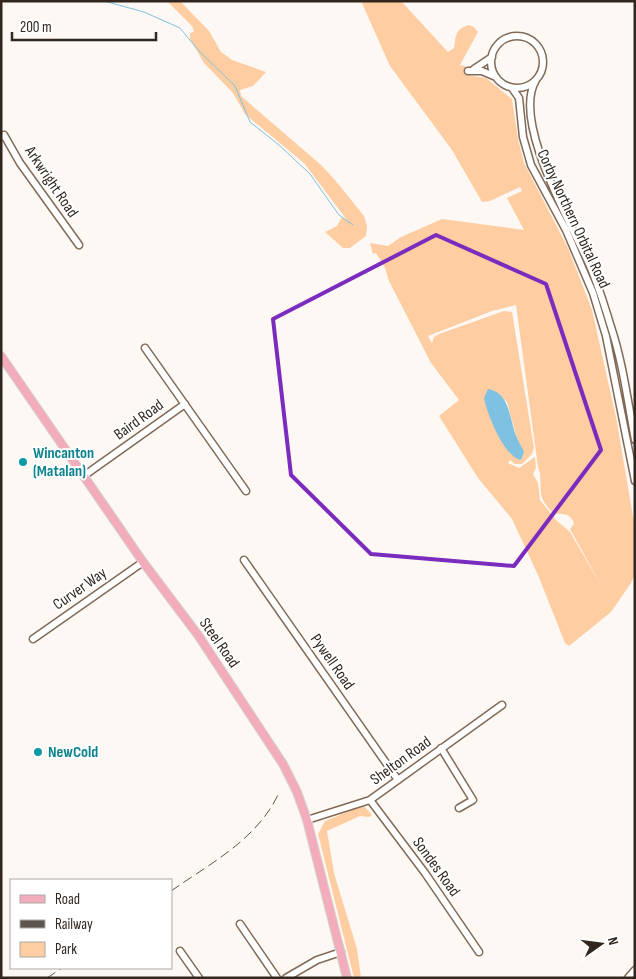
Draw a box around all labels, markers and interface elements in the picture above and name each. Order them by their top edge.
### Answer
scale bar [12,10,156,42]
text: 200 m [20,18,52,37]
street label: Arkwright Road [20,142,82,221]
street label: Corby Northern Orbital Road [532,147,614,291]
street label: Baird Road [111,396,167,444]
place label: Wincanton (Matalan) [33,444,94,481]
marker: Wincanton (Matalan) [17,456,29,468]
street label: Curver Way [50,564,110,614]
street label: Steel Road [195,614,243,672]
street label: Pywell Road [306,630,358,694]
street label: Shelton Road [367,733,435,789]
place label: NewCold [48,743,98,762]
marker: NewCold [32,746,44,758]
street label: Sondes Road [408,834,464,900]
legend [10,879,172,969]
text: Road [55,890,80,909]
text: Railway [55,915,93,934]
north arrow [576,919,626,969]
text: N [604,935,622,947]
text: Park [55,940,77,959]

